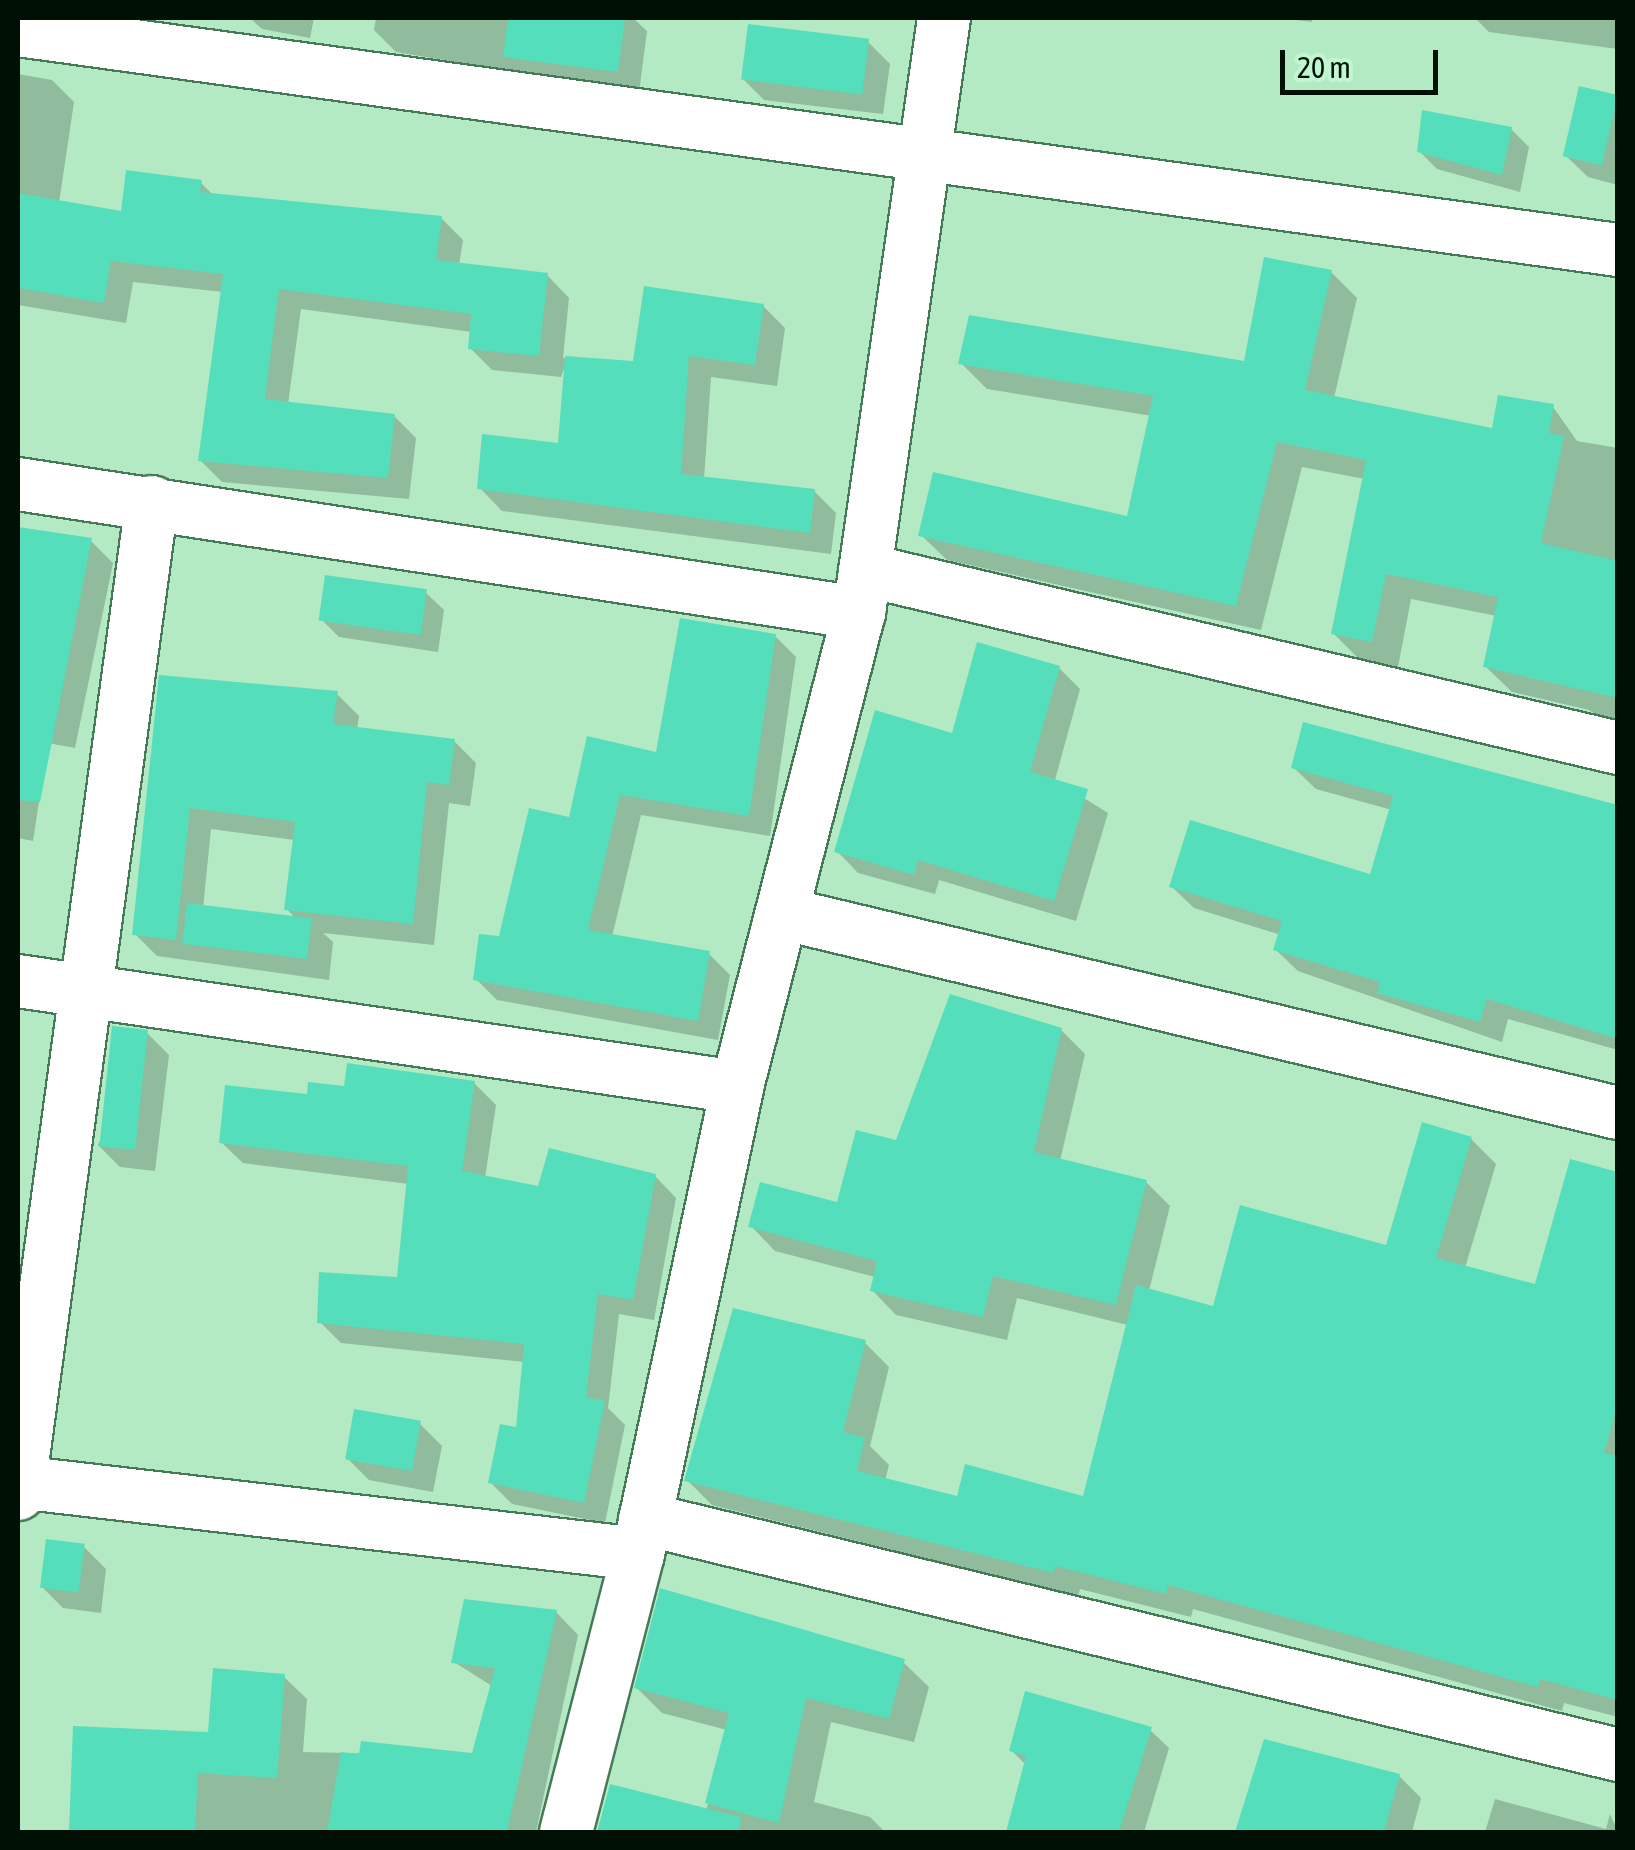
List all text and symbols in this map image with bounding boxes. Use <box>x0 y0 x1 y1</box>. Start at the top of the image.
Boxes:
scale bar <box>1285 30 1442 92</box>
text: 20 m <box>1297 50 1351 84</box>

